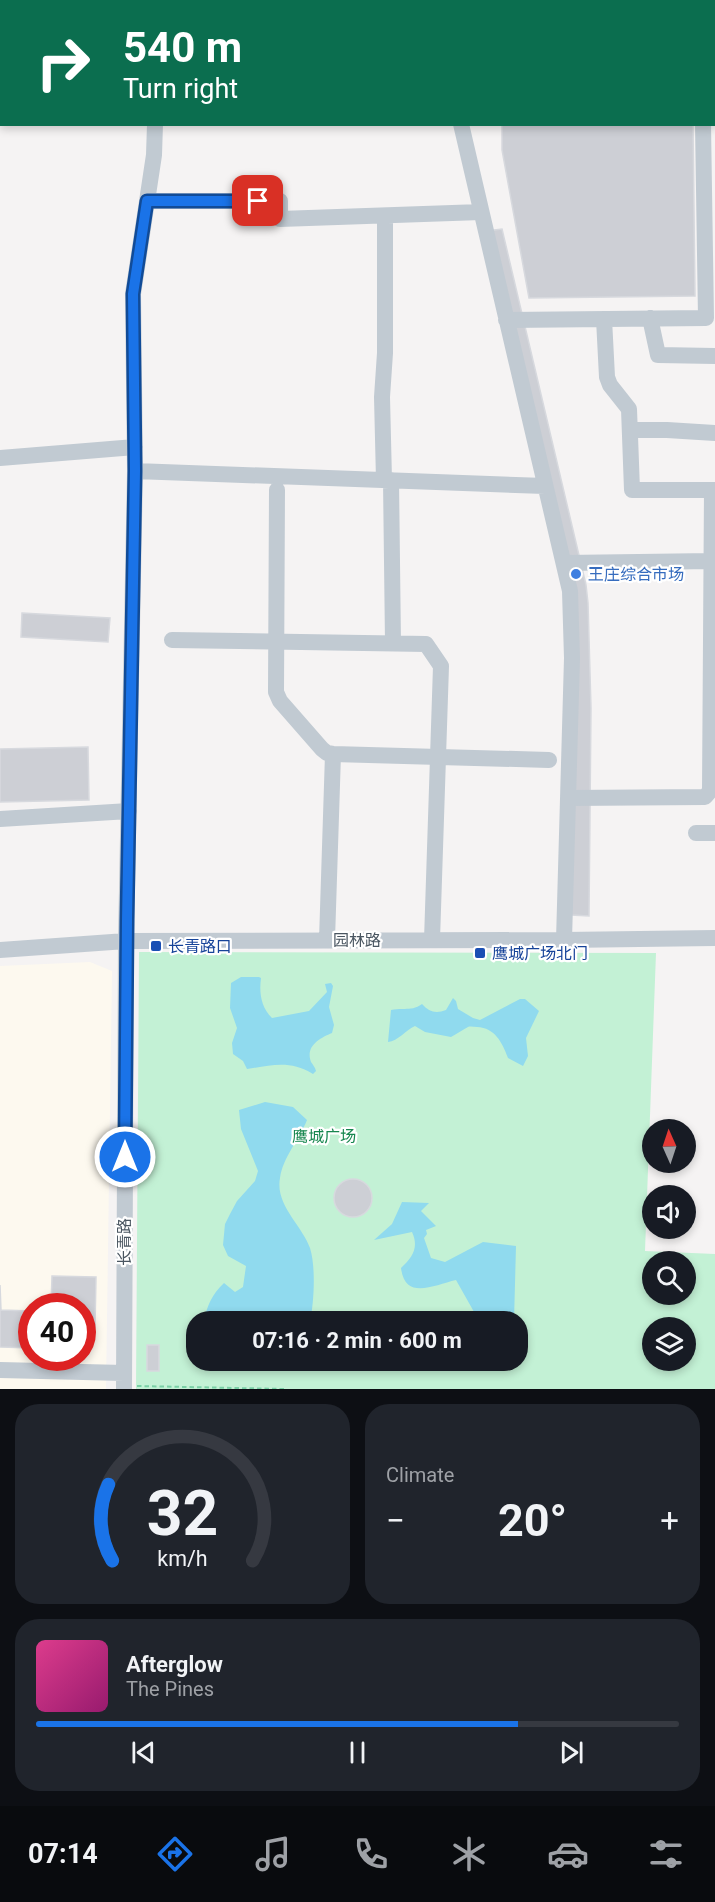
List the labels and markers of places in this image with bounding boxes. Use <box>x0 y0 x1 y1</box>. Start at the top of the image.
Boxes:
pin <box>232 175 283 226</box>
place label: 王庄综合市场 <box>588 565 684 584</box>
marker: 王庄综合市场 <box>569 567 583 581</box>
place label: 长青路口 <box>168 937 232 956</box>
marker: 长青路口 <box>149 939 163 953</box>
place label: 鹰城广场北门 <box>492 944 588 963</box>
marker: 鹰城广场北门 <box>473 946 487 960</box>

